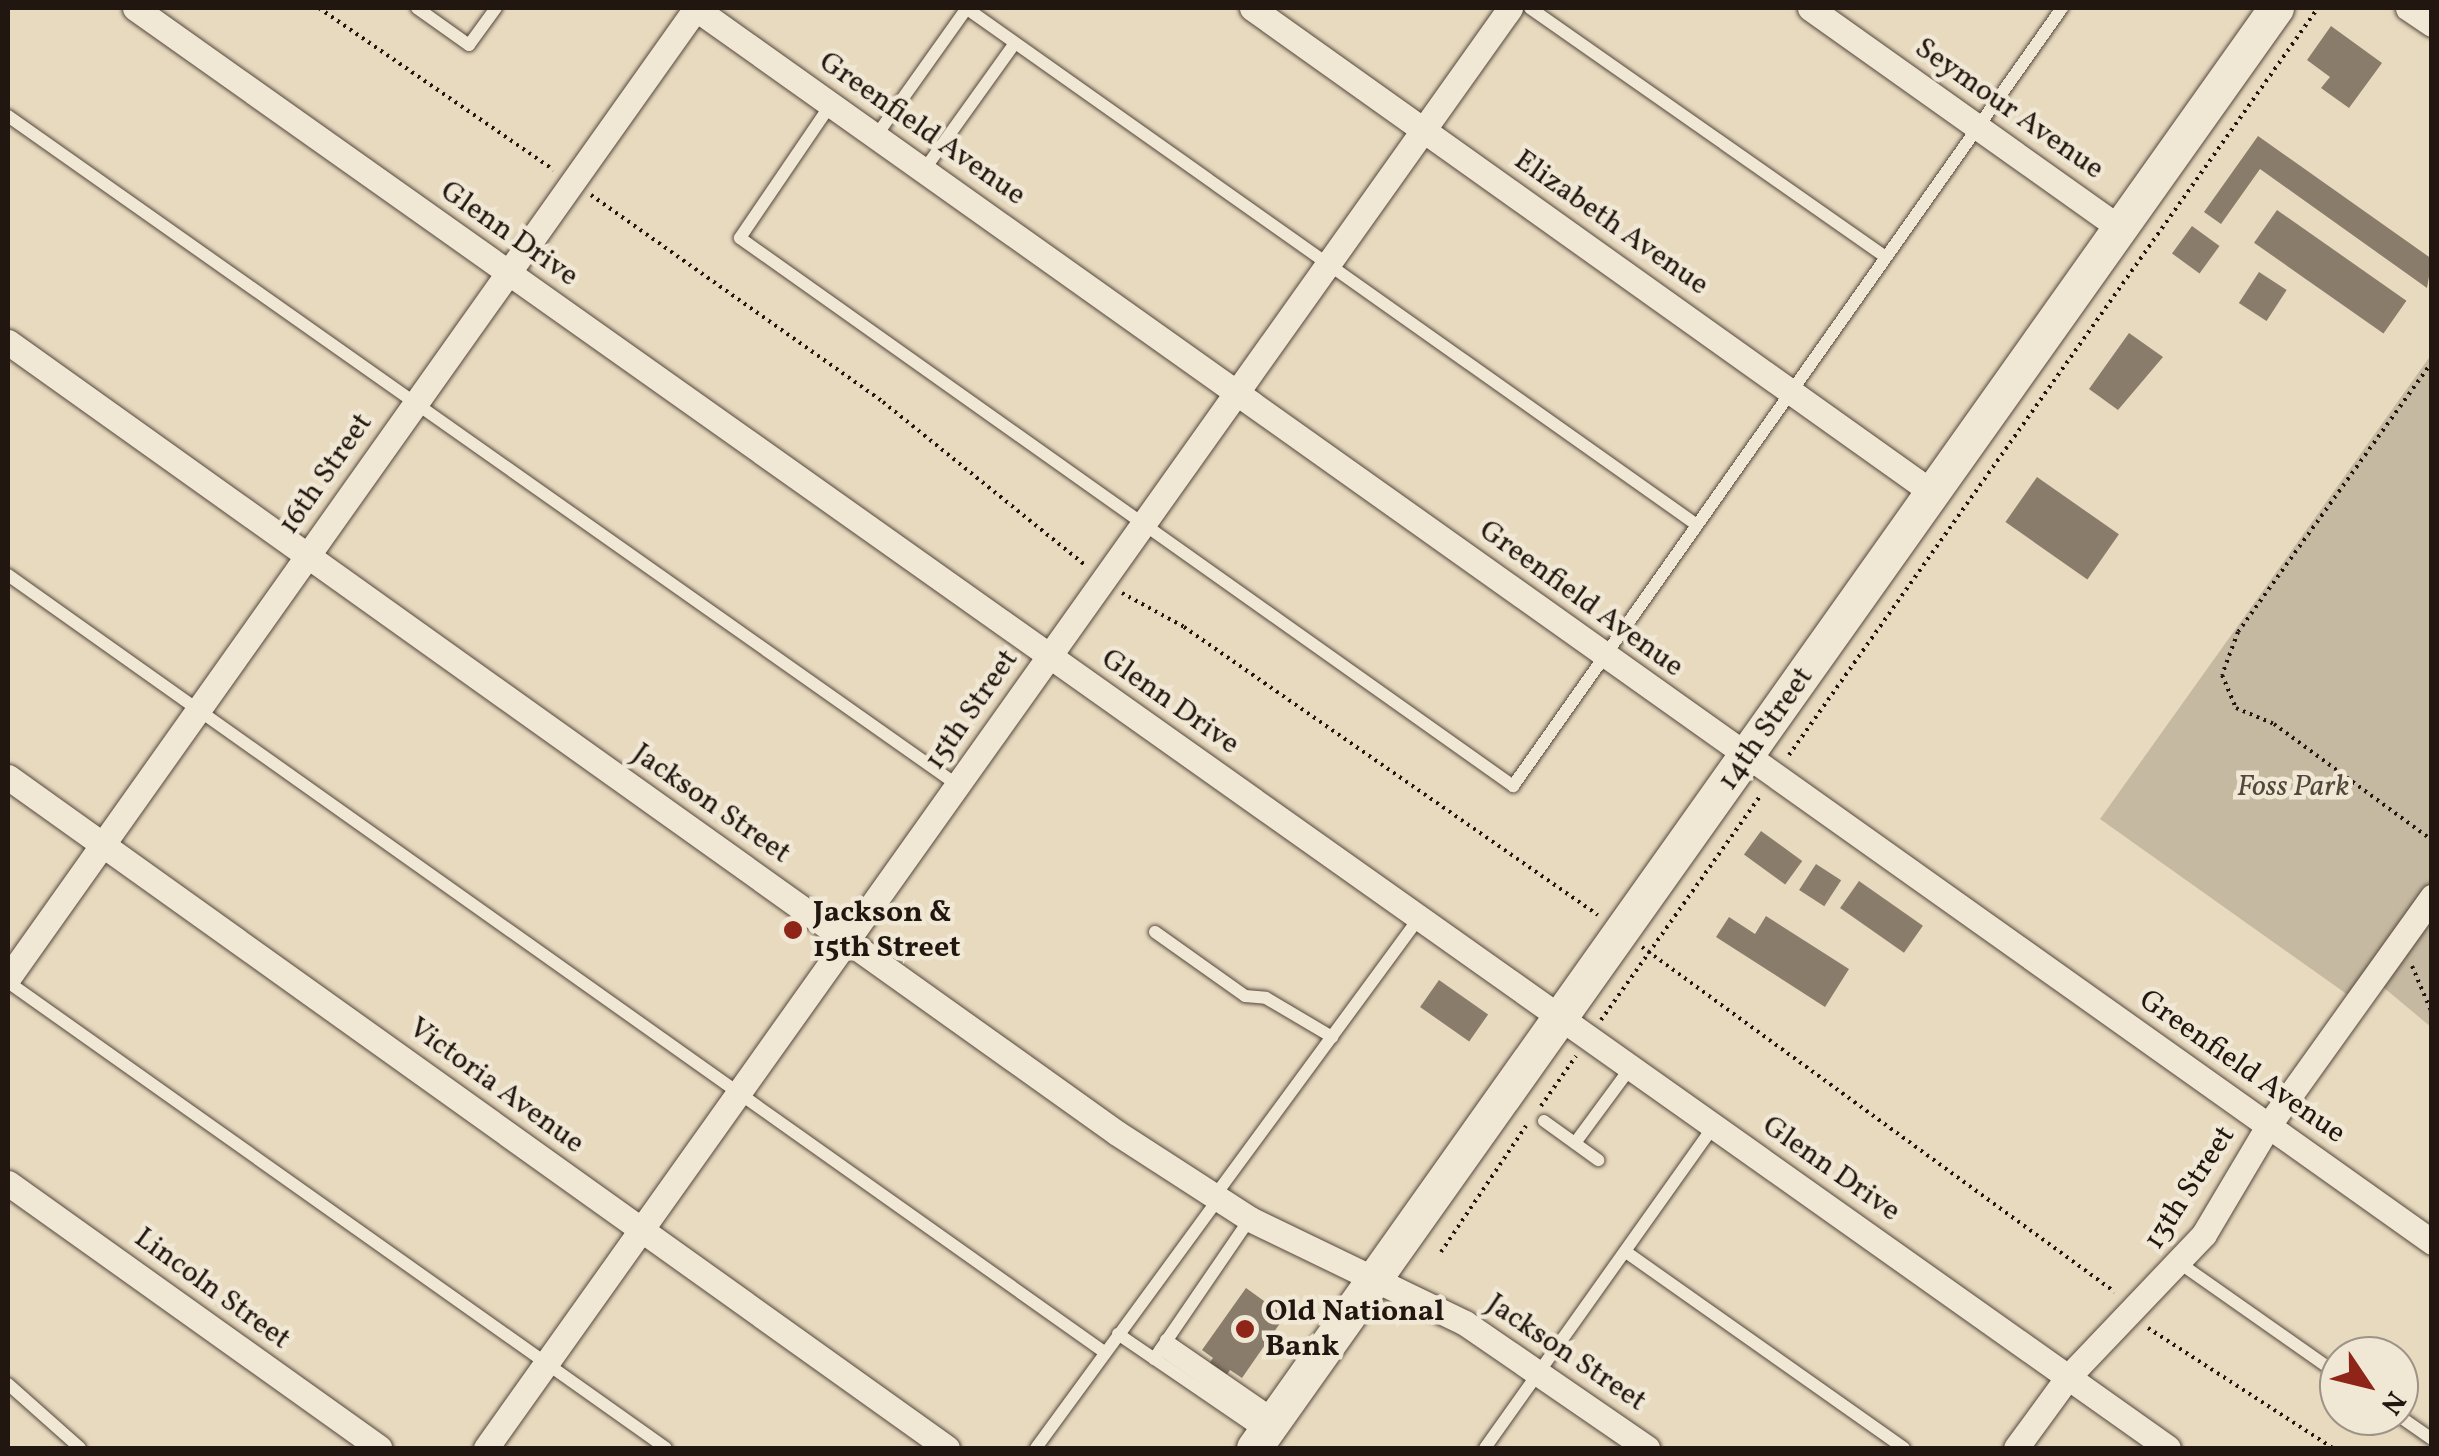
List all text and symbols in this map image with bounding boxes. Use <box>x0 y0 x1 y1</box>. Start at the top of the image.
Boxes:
street label: Seymour Avenue <box>1907 30 2111 188</box>
street label: Greenfield Avenue <box>812 44 1032 214</box>
street label: Elizabeth Avenue <box>1507 143 1715 303</box>
street label: Glenn Drive <box>433 173 585 295</box>
street label: 16th Street <box>271 406 381 542</box>
street label: Greenfield Avenue <box>1472 513 1690 685</box>
street label: Glenn Drive <box>1094 641 1246 763</box>
street label: 15th Street <box>917 643 1027 777</box>
street label: 14th Street <box>1710 660 1822 798</box>
street label: Jackson Street <box>625 736 797 872</box>
park label: Foss Park <box>2237 769 2349 805</box>
place label: Jackson & 15th Street <box>813 895 961 966</box>
marker: Jackson & 15th Street <box>782 919 804 941</box>
street label: Greenfield Avenue <box>2132 982 2352 1152</box>
street label: Victoria Avenue <box>401 1010 591 1162</box>
street label: Glenn Drive <box>1755 1108 1907 1230</box>
street label: 13th Street <box>2137 1119 2243 1257</box>
street label: Lincoln Street <box>127 1220 297 1358</box>
street label: Jackson Street <box>1479 1286 1653 1420</box>
place label: Old National Bank <box>1265 1294 1444 1364</box>
marker: Old National Bank <box>1234 1318 1256 1340</box>
north arrow <box>2319 1336 2419 1436</box>
text: N <box>2371 1383 2414 1422</box>

